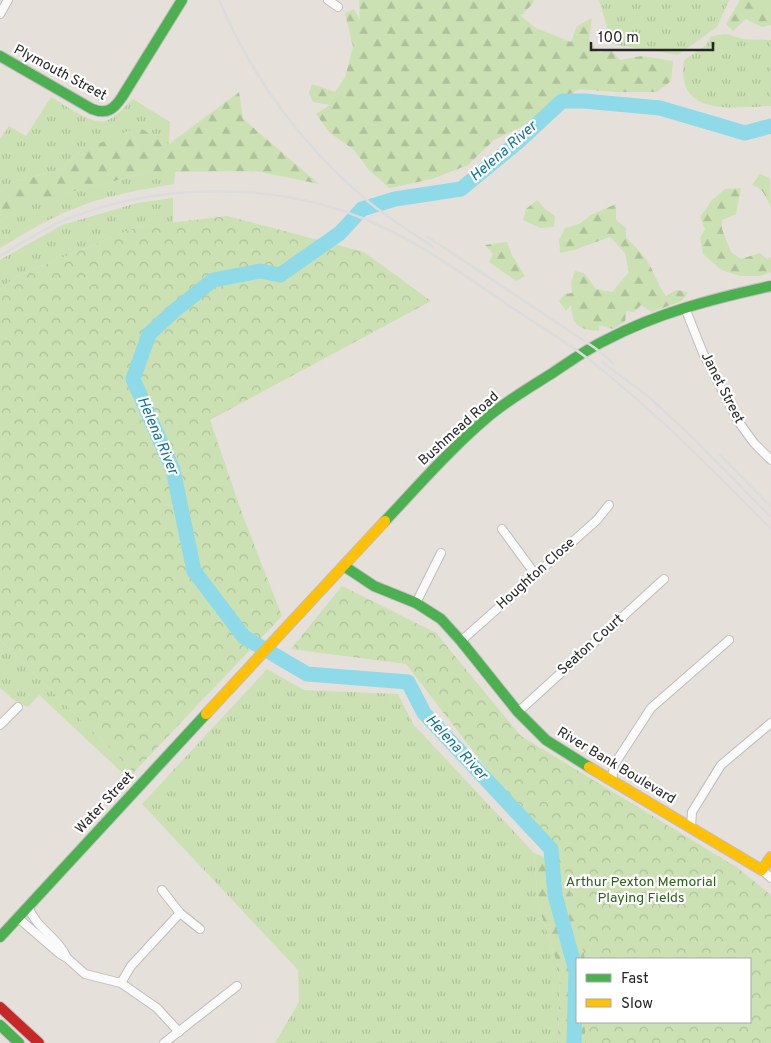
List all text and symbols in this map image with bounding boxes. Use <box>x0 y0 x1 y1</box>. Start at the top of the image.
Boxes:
scale bar <box>591 20 714 52</box>
text: 100 m <box>598 29 639 48</box>
street label: Plymouth Street <box>11 41 109 105</box>
water label: Helena River <box>467 117 542 186</box>
street label: Janet Street <box>697 349 747 427</box>
street label: Bushmead Road <box>415 388 503 470</box>
water label: Helena River <box>132 394 182 479</box>
street label: Houghton Close <box>493 534 579 614</box>
street label: Seaton Court <box>555 611 627 679</box>
water label: Helena River <box>421 711 492 786</box>
street label: River Bank Boulevard <box>554 724 678 808</box>
street label: Water Street <box>72 768 138 838</box>
park label: Arthur Pexton Memorial Playing Fields <box>566 874 716 907</box>
legend <box>576 958 751 1023</box>
text: Fast <box>621 970 649 989</box>
text: Slow <box>621 995 653 1014</box>

